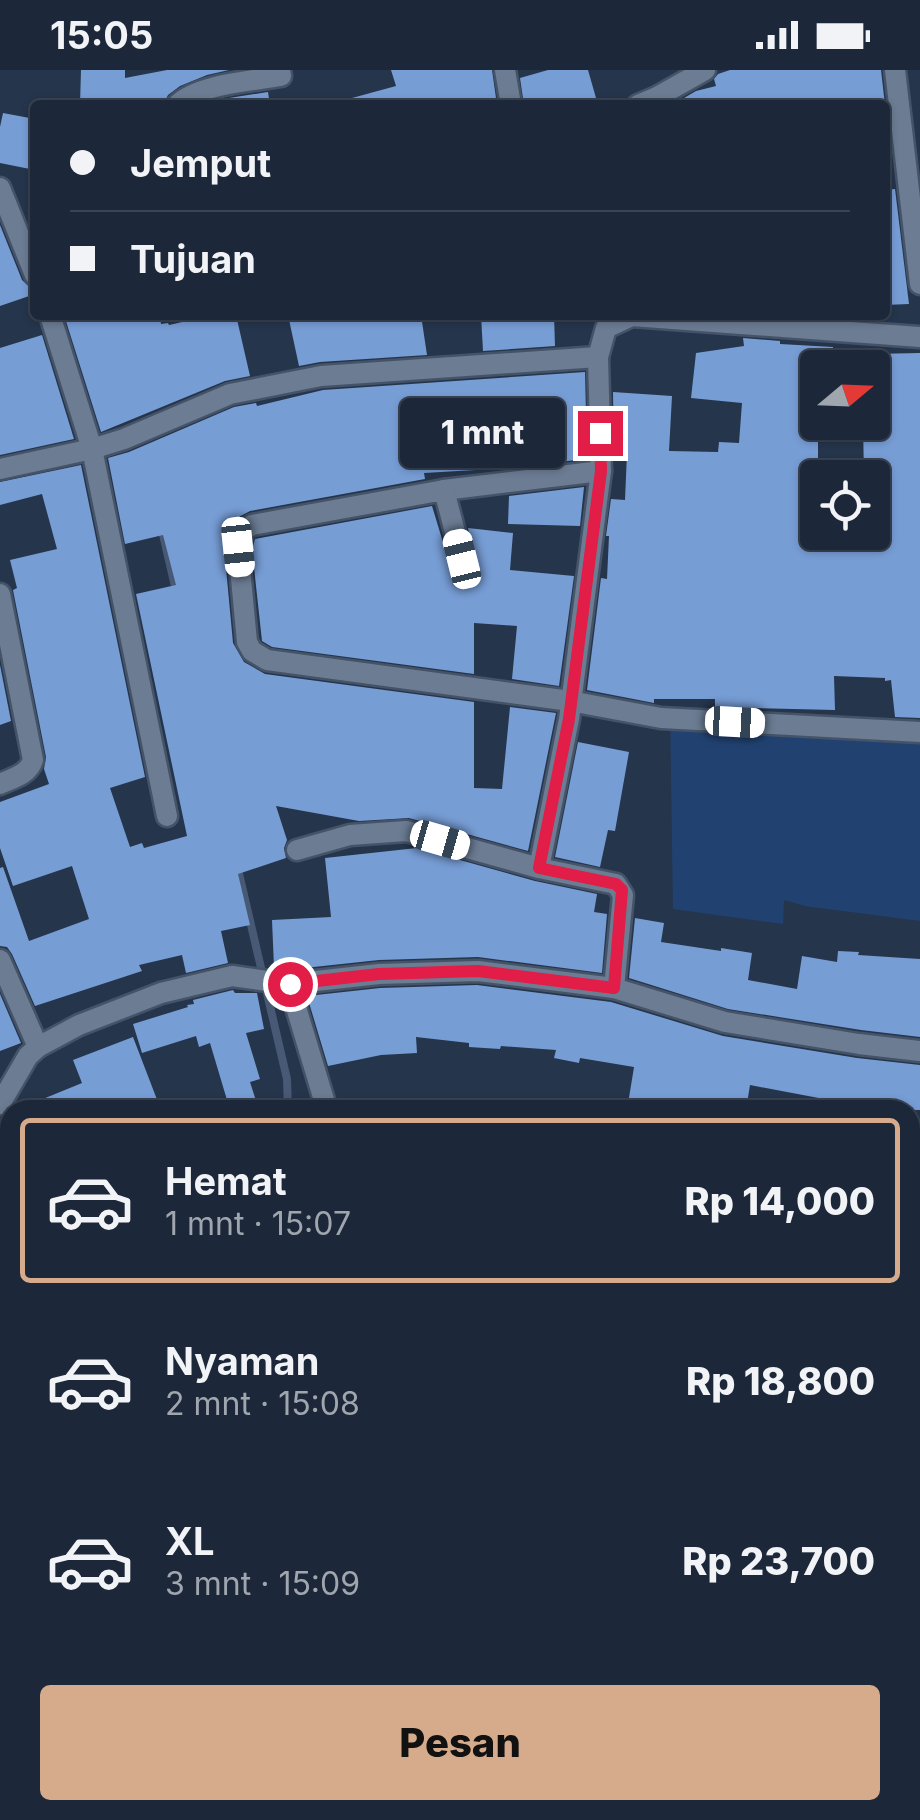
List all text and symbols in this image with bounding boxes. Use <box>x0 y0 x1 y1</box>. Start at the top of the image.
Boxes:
text: 15:05 <box>50 12 153 58</box>
text: Jemput <box>130 140 271 186</box>
text: Tujuan <box>130 236 256 282</box>
north arrow <box>800 350 890 440</box>
map controls <box>800 350 890 550</box>
callout: 1 mnt <box>400 398 565 468</box>
route end <box>578 411 623 456</box>
text: 1 mnt <box>441 413 524 452</box>
button: locate <box>800 460 890 550</box>
car <box>220 516 256 578</box>
car <box>440 526 484 592</box>
car <box>704 705 766 739</box>
car <box>407 817 473 863</box>
route start <box>268 962 313 1007</box>
icon: car <box>45 1156 135 1246</box>
text: Hemat <box>165 1158 287 1204</box>
text: Rp 14,000 <box>685 1178 875 1224</box>
text: 1 mnt · 15:07 <box>165 1204 351 1243</box>
icon: car <box>45 1336 135 1426</box>
text: Nyaman <box>165 1338 319 1384</box>
text: Rp 18,800 <box>686 1358 875 1404</box>
text: 2 mnt · 15:08 <box>165 1384 360 1423</box>
icon: car <box>45 1516 135 1606</box>
text: XL <box>165 1518 215 1564</box>
text: Rp 23,700 <box>682 1538 875 1584</box>
text: 3 mnt · 15:09 <box>165 1564 360 1603</box>
button: Pesan <box>40 1685 880 1800</box>

